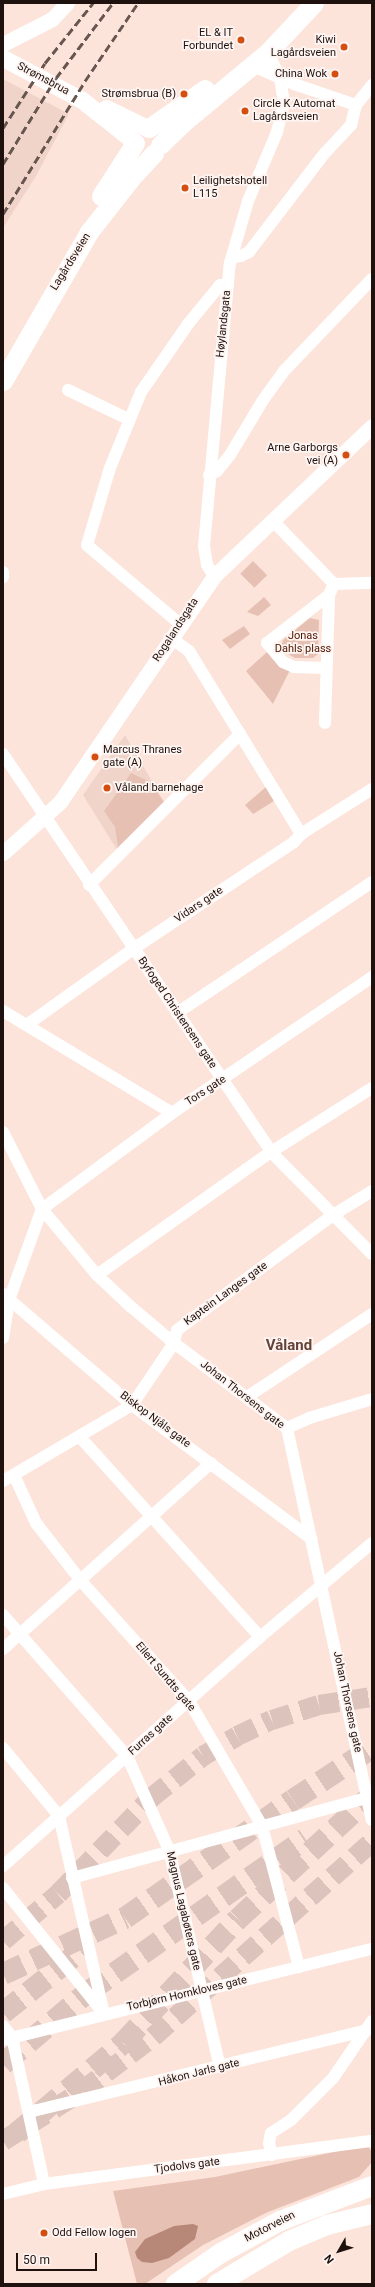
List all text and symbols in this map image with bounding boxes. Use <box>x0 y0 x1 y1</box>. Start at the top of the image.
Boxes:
place label: EL & IT Forbundet <box>183 27 233 53</box>
place label: Kiwi Lagårdsveien <box>271 34 336 60</box>
marker: EL & IT Forbundet <box>236 35 246 45</box>
marker: Kiwi Lagårdsveien <box>339 42 349 52</box>
street label: Strømsbrua <box>15 60 71 98</box>
place label: China Wok <box>275 67 327 81</box>
marker: China Wok <box>330 69 340 79</box>
place label: Strømsbrua (B) <box>101 87 176 101</box>
marker: Strømsbrua (B) <box>179 89 189 99</box>
place label: Circle K Automat Lagårdsveien <box>253 98 335 124</box>
marker: Circle K Automat Lagårdsveien <box>240 106 250 116</box>
place label: Leilighetshotell L115 <box>193 175 267 201</box>
marker: Leilighetshotell L115 <box>180 183 190 193</box>
street label: Lagårdsveien <box>48 231 94 293</box>
street label: Høylandsgata <box>214 290 234 358</box>
place label: Arne Garborgs vei (A) <box>267 442 338 468</box>
marker: Arne Garborgs vei (A) <box>341 450 351 460</box>
street label: Rogalandsgata <box>150 596 202 664</box>
park label: Jonas Dahls plass <box>275 630 331 656</box>
place label: Marcus Thranes gate (A) <box>103 744 182 770</box>
marker: Marcus Thranes gate (A) <box>90 752 100 762</box>
place label: Våland barnehage <box>115 781 203 795</box>
marker: Våland barnehage <box>102 783 112 793</box>
street label: Vidars gate <box>172 884 226 926</box>
street label: Byfoged Christensens gate <box>135 955 219 1071</box>
street label: Tors gate <box>183 1073 229 1109</box>
street label: Kaptein Langes gate <box>182 1259 270 1329</box>
district label: Våland <box>266 1337 312 1355</box>
street label: Johan Thorsens gate <box>197 1358 287 1432</box>
street label: Biskop Njåls gate <box>117 1389 193 1451</box>
street label: Eilert Sundts gate <box>132 1640 198 1714</box>
street label: Johan Thorsens gate <box>330 1650 364 1754</box>
street label: Furras gate <box>126 1712 176 1758</box>
street label: Magnus Lagabøters gate <box>163 1850 203 1972</box>
street label: Torbjørn Hornkloves gate <box>126 1974 248 2014</box>
street label: Håkon Jarls gate <box>157 2057 241 2089</box>
street label: Tjodolvs gate <box>153 2155 221 2177</box>
street label: Motorveien <box>242 2209 298 2245</box>
place label: Odd Fellow logen <box>52 2226 136 2240</box>
marker: Odd Fellow logen <box>39 2228 49 2238</box>
north arrow <box>319 2231 359 2271</box>
scale bar <box>18 2245 99 2271</box>
text: N <box>322 2252 337 2266</box>
text: 50 m <box>23 2253 50 2267</box>

